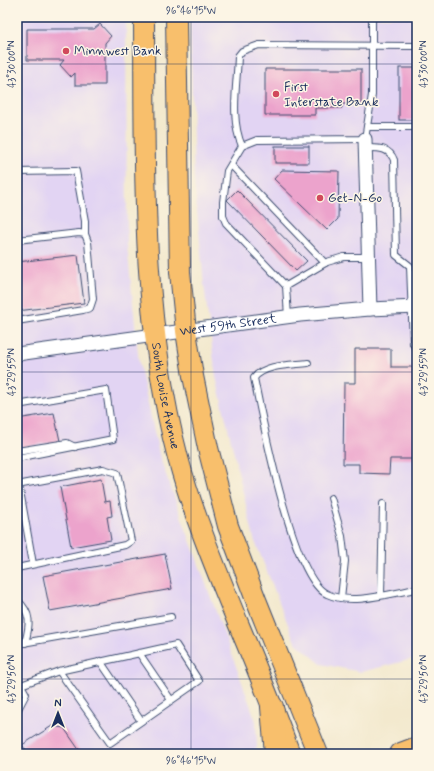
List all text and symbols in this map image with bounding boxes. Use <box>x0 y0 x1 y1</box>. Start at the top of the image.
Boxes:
text: 96°46'15"W <box>166 4 216 18</box>
text: 43°30'00"N <box>5 40 19 88</box>
text: 43°30'00"N <box>417 40 431 88</box>
place label: Minnwest Bank <box>74 43 162 60</box>
marker: Minnwest Bank <box>61 46 71 56</box>
place label: First Interstate Bank <box>284 79 379 111</box>
marker: First Interstate Bank <box>271 89 281 99</box>
place label: Get-N-Go <box>328 190 382 207</box>
marker: Get-N-Go <box>315 193 325 203</box>
street label: West 59th Street <box>179 310 278 340</box>
street label: South Louise Avenue <box>148 341 184 451</box>
text: 43°29'55"N <box>5 348 19 396</box>
text: 43°29'55"N <box>417 348 431 396</box>
text: 43°29'50"N <box>5 654 19 703</box>
text: 43°29'50"N <box>417 654 431 703</box>
north arrow <box>38 693 78 733</box>
text: N <box>54 697 62 711</box>
text: 96°46'15"W <box>166 754 216 768</box>

